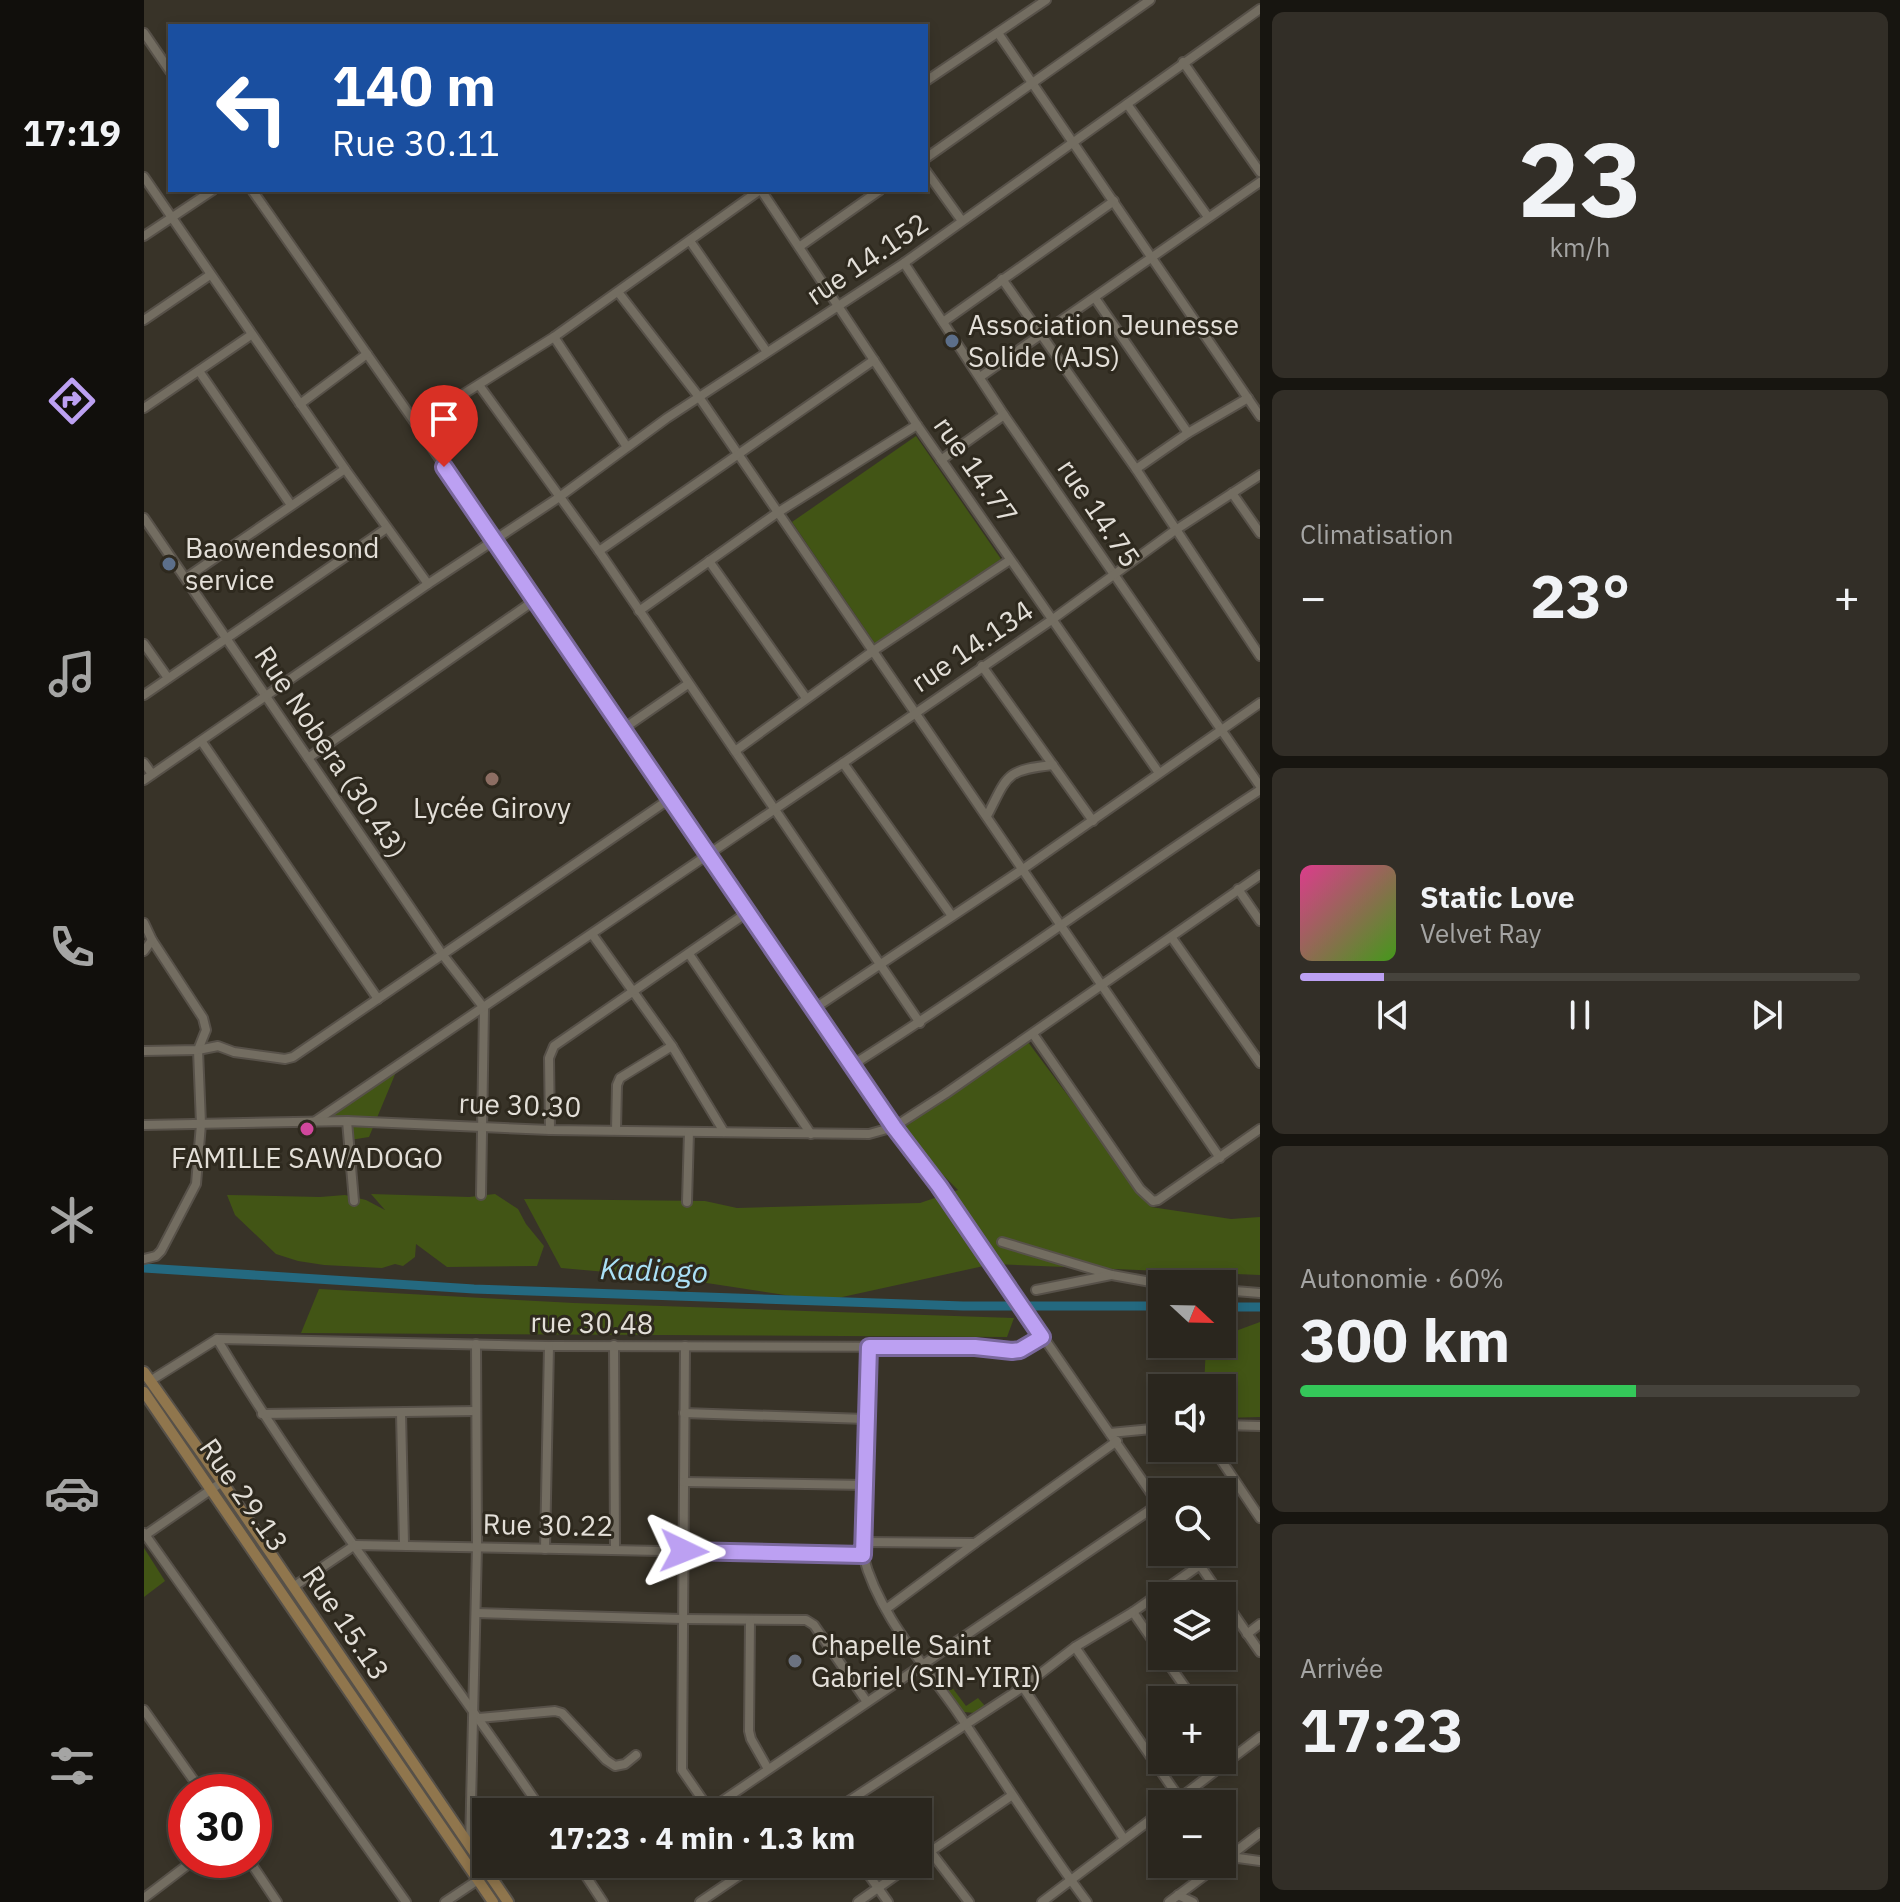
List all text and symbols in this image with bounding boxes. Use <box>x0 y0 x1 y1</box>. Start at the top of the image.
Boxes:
text: 140 m <box>332 49 496 121</box>
icon: left <box>200 56 304 160</box>
text: 17:19 <box>23 109 121 156</box>
text: 23 <box>1518 110 1642 246</box>
text: Rue 30.11 <box>332 119 500 166</box>
street label: rue 14.152 <box>798 204 935 313</box>
text: km/h <box>1549 230 1611 264</box>
place label: Association Jeunesse Solide (AJS) <box>968 306 1239 375</box>
marker: Association Jeunesse Solide (AJS) <box>943 332 961 350</box>
icon: directions <box>44 373 100 429</box>
pin <box>410 385 478 467</box>
icon: arrive <box>422 397 466 441</box>
street label: rue 14.77 <box>926 409 1027 531</box>
street label: rue 14.75 <box>1050 451 1149 574</box>
text: Climatisation <box>1300 517 1453 551</box>
place label: Baowendesond service <box>185 529 380 598</box>
marker: Baowendesond service <box>160 555 178 573</box>
text: 23° <box>1530 556 1630 635</box>
text: − <box>1300 568 1326 625</box>
text: + <box>1834 568 1860 625</box>
street label: rue 14.134 <box>903 591 1040 700</box>
street label: Rue Nobera (30.43) <box>247 638 416 865</box>
icon: music <box>44 646 100 702</box>
marker: Lycée Girovy <box>483 770 501 788</box>
place label: Lycée Girovy <box>413 789 571 826</box>
text: Static Love <box>1420 877 1575 916</box>
text: Velvet Ray <box>1420 916 1541 950</box>
icon: phone <box>44 919 100 975</box>
icon: previous <box>1371 993 1415 1037</box>
icon: pause <box>1558 993 1602 1037</box>
icon: next <box>1745 993 1789 1037</box>
street label: rue 30.30 <box>458 1084 582 1125</box>
marker: FAMILLE SAWADOGO <box>298 1120 316 1138</box>
place label: FAMILLE SAWADOGO <box>171 1139 443 1176</box>
icon: climate <box>44 1192 100 1248</box>
water label: Kadiogo <box>599 1248 709 1291</box>
text: Autonomie · 60% <box>1300 1261 1504 1295</box>
north arrow <box>1148 1270 1236 1358</box>
map controls <box>1148 1270 1236 1878</box>
text: 300 km <box>1300 1300 1510 1379</box>
street label: rue 30.48 <box>530 1303 654 1342</box>
button: sound <box>1148 1374 1236 1462</box>
street label: Rue 29.13 <box>192 1431 297 1559</box>
icon: car <box>44 1465 100 1521</box>
button: search <box>1148 1478 1236 1566</box>
street label: Rue 30.22 <box>482 1505 614 1544</box>
position arrow <box>642 1509 726 1593</box>
street label: Rue 15.13 <box>295 1558 398 1687</box>
button: layers <box>1148 1582 1236 1670</box>
place label: Chapelle Saint Gabriel (SIN-YIRI) <box>811 1626 1041 1695</box>
text: Arrivée <box>1300 1651 1383 1685</box>
marker: Chapelle Saint Gabriel (SIN-YIRI) <box>786 1652 804 1670</box>
button: + <box>1148 1686 1236 1774</box>
text: 17:23 <box>1300 1690 1464 1769</box>
icon: filters <box>44 1738 100 1794</box>
speed limit sign: 30 <box>168 1774 272 1878</box>
button: − <box>1148 1790 1236 1878</box>
text: 17:23 · 4 min · 1.3 km <box>549 1818 855 1857</box>

